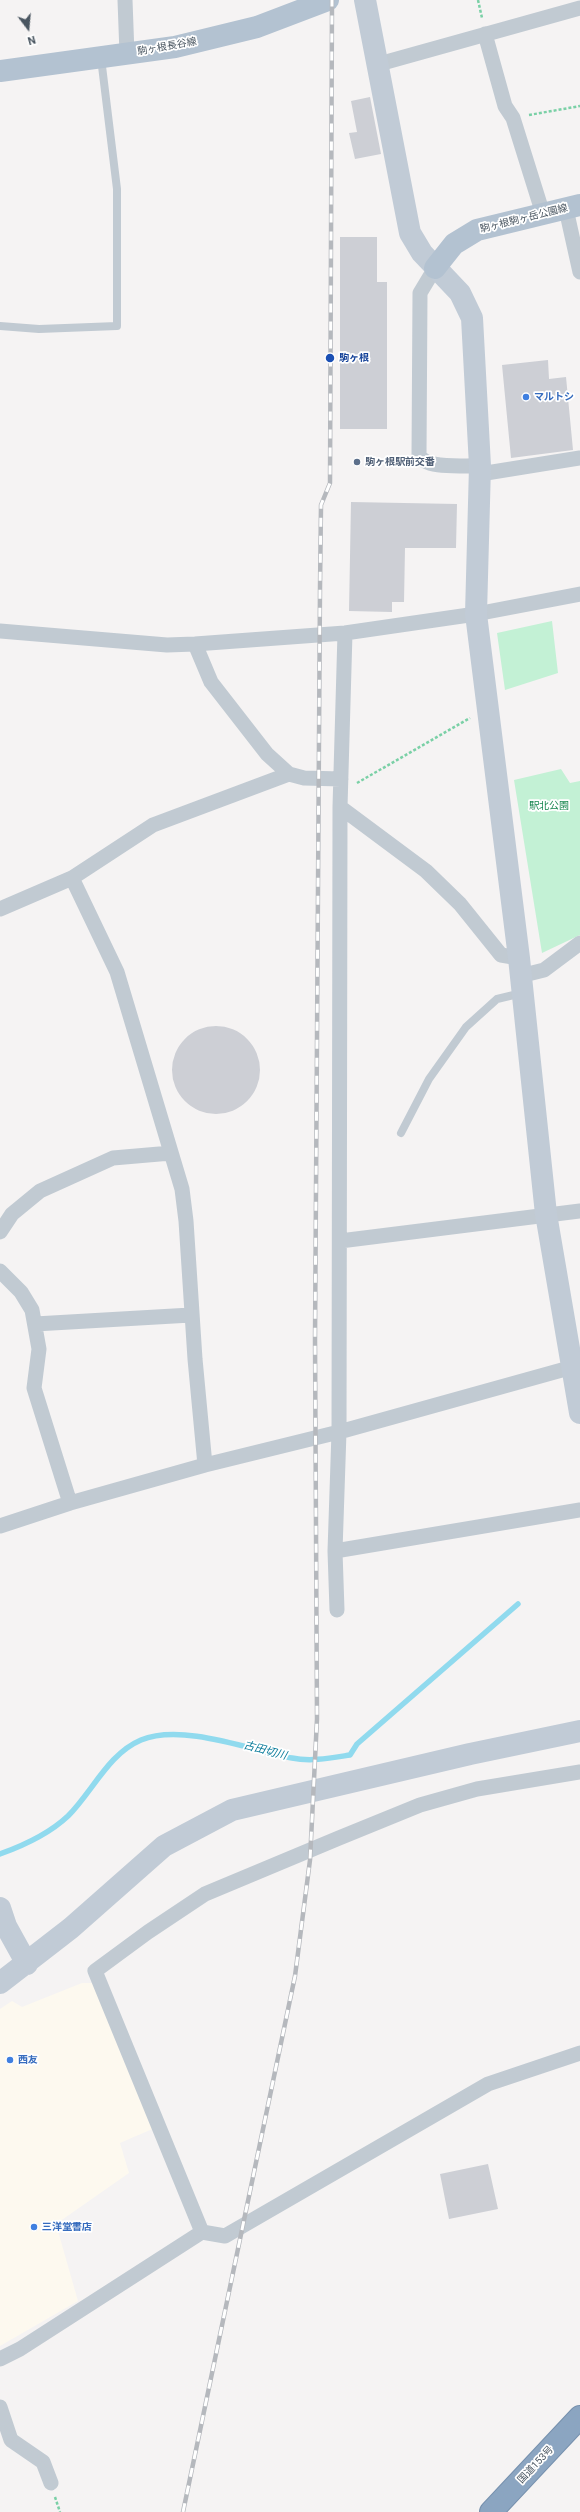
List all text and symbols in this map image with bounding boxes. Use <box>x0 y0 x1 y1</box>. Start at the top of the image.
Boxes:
north arrow <box>8 8 48 48</box>
text: N <box>26 33 37 47</box>
street label: 駒ヶ根長谷線 <box>136 36 198 58</box>
street label: 駒ヶ根駒ヶ岳公園線 <box>479 202 569 236</box>
marker: 駒ヶ根 <box>324 352 336 364</box>
place label: 駒ヶ根 <box>339 352 369 364</box>
place label: マルトシ <box>534 391 574 403</box>
marker: マルトシ <box>521 392 531 402</box>
place label: 駒ヶ根駅前交番 <box>365 456 435 468</box>
marker: 駒ヶ根駅前交番 <box>352 457 362 467</box>
park label: 駅北公園 <box>529 800 569 812</box>
water label: 古田切川 <box>242 1739 288 1763</box>
place label: 西友 <box>18 2054 38 2066</box>
marker: 西友 <box>5 2055 15 2065</box>
place label: 三洋堂書店 <box>42 2221 92 2233</box>
marker: 三洋堂書店 <box>29 2222 39 2232</box>
street label: 国道153号 <box>516 2444 556 2486</box>

